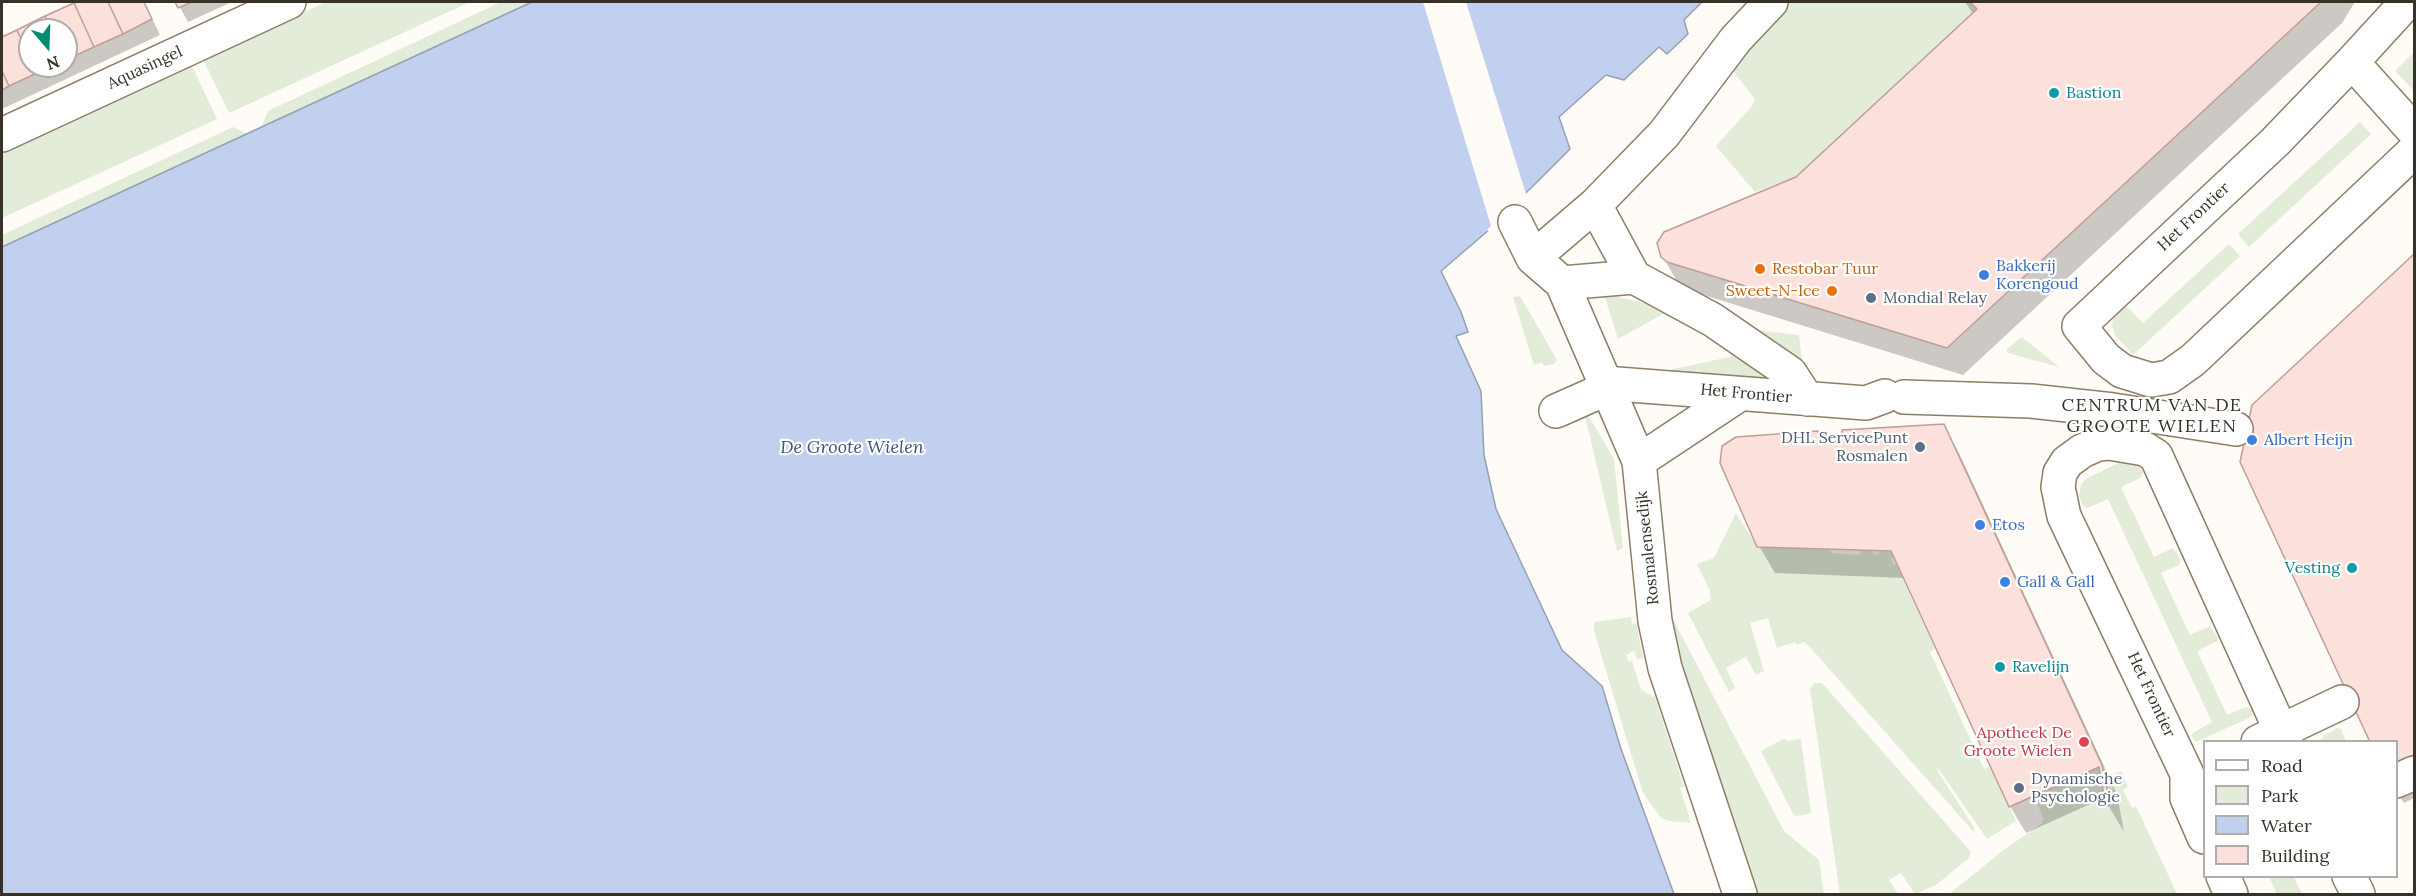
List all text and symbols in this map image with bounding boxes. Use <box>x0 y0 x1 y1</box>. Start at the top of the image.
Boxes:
north arrow <box>18 18 78 78</box>
street label: Aquasingel <box>104 42 186 94</box>
text: N <box>44 52 62 75</box>
place label: Bastion <box>2066 83 2121 103</box>
marker: Bastion <box>2047 86 2061 100</box>
street label: Het Frontier <box>2154 179 2234 255</box>
place label: Bakkerij Korengoud <box>1996 256 2078 294</box>
place label: Restobar Tuur <box>1772 259 1878 279</box>
marker: Restobar Tuur <box>1753 262 1767 276</box>
marker: Bakkerij Korengoud <box>1977 268 1991 282</box>
place label: Sweet-N-Ice <box>1726 281 1820 301</box>
marker: Sweet-N-Ice <box>1825 284 1839 298</box>
place label: Mondial Relay <box>1883 288 1987 308</box>
marker: Mondial Relay <box>1864 291 1878 305</box>
street label: Het Frontier <box>1699 380 1793 408</box>
district label: CENTRUM VAN DE GROOTE WIELEN <box>2061 395 2243 438</box>
place label: DHL ServicePunt Rosmalen <box>1781 428 1908 466</box>
place label: Albert Heijn <box>2264 430 2353 450</box>
marker: Albert Heijn <box>2245 433 2259 447</box>
water label: De Groote Wielen <box>780 437 924 459</box>
marker: DHL ServicePunt Rosmalen <box>1913 440 1927 454</box>
street label: Rosmalensedijk <box>1632 490 1664 606</box>
place label: Etos <box>1992 515 2025 535</box>
marker: Etos <box>1973 518 1987 532</box>
place label: Vesting <box>2285 558 2340 578</box>
marker: Vesting <box>2345 561 2359 575</box>
place label: Gall & Gall <box>2017 572 2095 592</box>
marker: Gall & Gall <box>1998 575 2012 589</box>
street label: Het Frontier <box>2123 649 2179 741</box>
place label: Ravelijn <box>2012 657 2070 677</box>
marker: Ravelijn <box>1993 660 2007 674</box>
place label: Apotheek De Groote Wielen <box>1964 723 2072 761</box>
marker: Apotheek De Groote Wielen <box>2077 735 2091 749</box>
legend <box>2203 740 2398 878</box>
text: Road <box>2261 754 2303 777</box>
place label: Dynamische Psychologie <box>2031 769 2122 807</box>
marker: Dynamische Psychologie <box>2012 781 2026 795</box>
text: Park <box>2261 784 2298 807</box>
text: Water <box>2261 814 2312 837</box>
text: Building <box>2261 844 2329 867</box>

